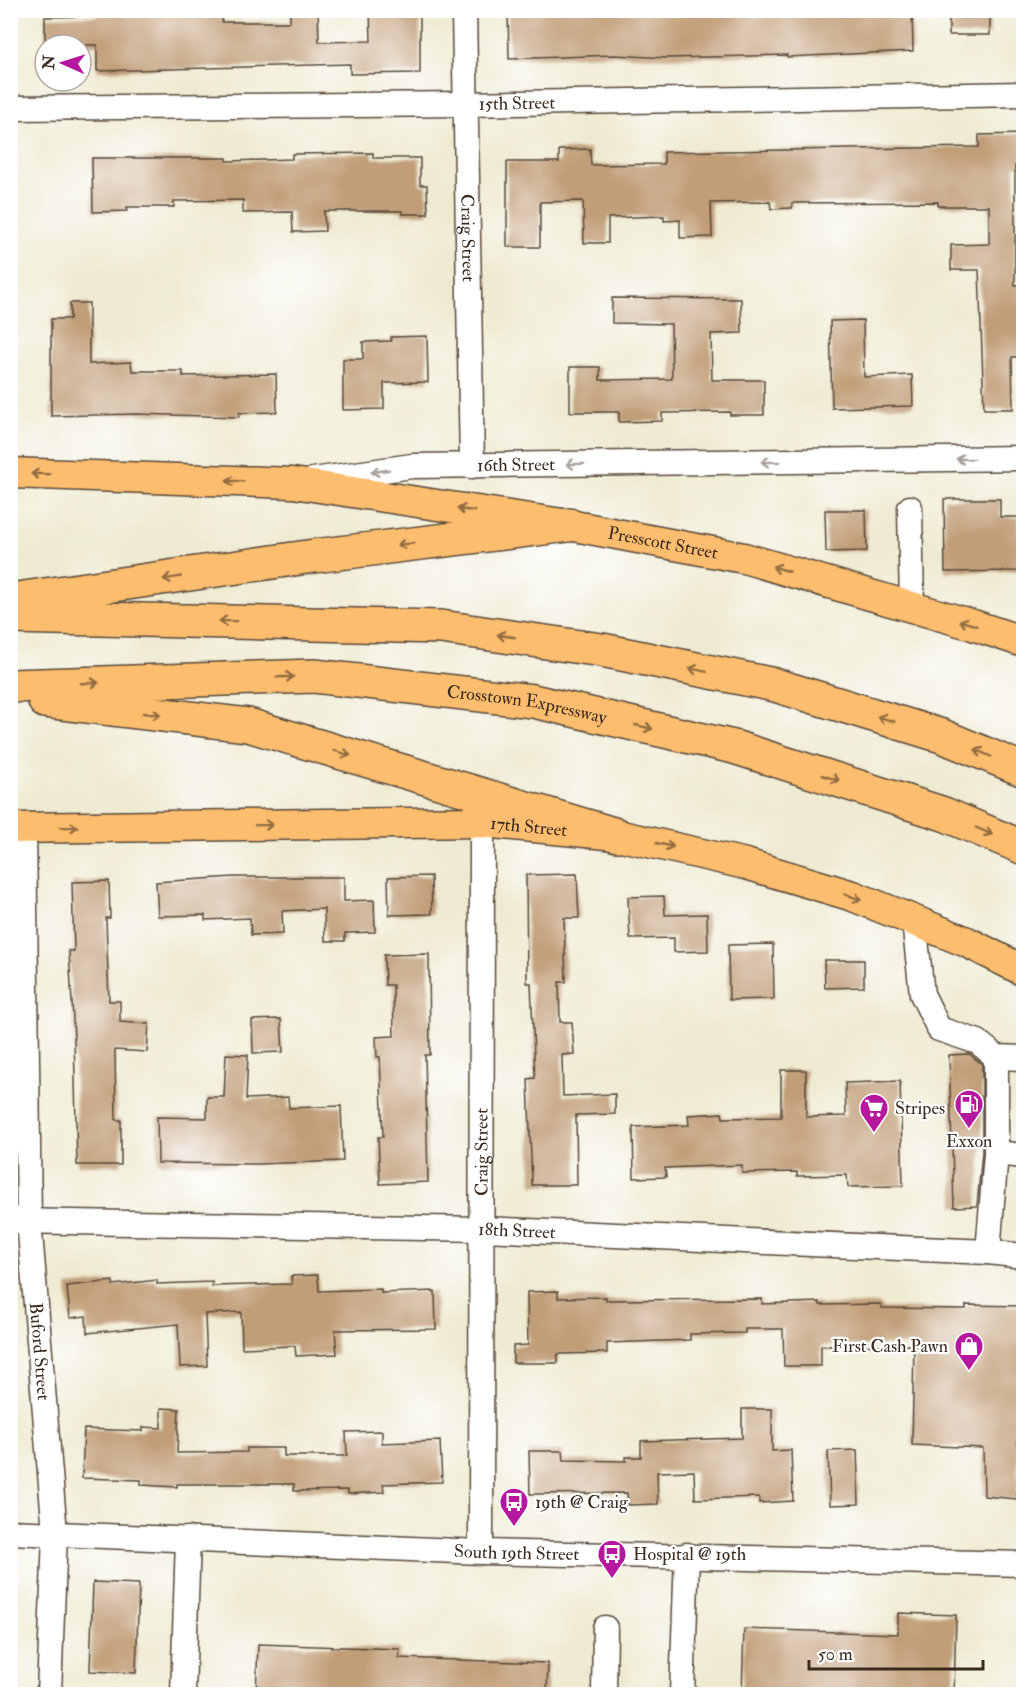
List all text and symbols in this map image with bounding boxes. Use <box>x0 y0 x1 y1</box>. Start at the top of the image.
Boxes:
north arrow <box>33 33 93 93</box>
text: N <box>39 54 59 71</box>
street label: 15th Street <box>478 91 556 115</box>
street label: Craig Street <box>456 194 480 282</box>
street label: 16th Street <box>477 453 555 477</box>
one-way arrow <box>956 453 976 465</box>
one-way arrow <box>761 456 781 467</box>
one-way arrow <box>566 458 586 470</box>
one-way arrow <box>371 465 391 476</box>
one-way arrow <box>30 468 50 479</box>
one-way arrow <box>225 475 245 487</box>
one-way arrow <box>456 504 476 515</box>
street label: Presscott Street <box>606 521 720 564</box>
one-way arrow <box>397 539 417 550</box>
one-way arrow <box>772 563 791 574</box>
one-way arrow <box>163 572 182 583</box>
one-way arrow <box>218 615 238 626</box>
one-way arrow <box>959 617 978 628</box>
one-way arrow <box>497 631 516 642</box>
one-way arrow <box>689 664 708 675</box>
one-way arrow <box>274 672 294 683</box>
one-way arrow <box>79 678 99 689</box>
street label: Crosstown Expressway <box>446 680 610 729</box>
one-way arrow <box>142 708 162 719</box>
one-way arrow <box>877 713 896 724</box>
one-way arrow <box>634 721 653 733</box>
one-way arrow <box>974 747 993 758</box>
one-way arrow <box>332 748 351 759</box>
one-way arrow <box>821 774 840 785</box>
street label: 17th Street <box>489 811 568 842</box>
one-way arrow <box>253 819 273 831</box>
one-way arrow <box>58 821 78 833</box>
one-way arrow <box>974 826 992 837</box>
one-way arrow <box>655 840 674 852</box>
one-way arrow <box>843 892 862 903</box>
fuel station icon: Exxon <box>953 1088 985 1130</box>
supermarket icon: Stripes <box>858 1092 890 1134</box>
place label: Stripes <box>895 1097 945 1120</box>
street label: Craig Street <box>470 1108 493 1196</box>
place label: Exxon <box>946 1130 992 1153</box>
street label: 18th Street <box>478 1217 556 1244</box>
street label: Buford Street <box>24 1302 55 1402</box>
shop icon: First Cash Pawn <box>953 1330 985 1372</box>
place label: First Cash Pawn <box>832 1335 948 1358</box>
bus stop icon: 19th @ Craig <box>498 1486 530 1528</box>
place label: 19th @ Craig <box>535 1491 629 1514</box>
bus stop icon: Hospital @ 19th <box>596 1538 628 1580</box>
street label: South 19th Street <box>454 1539 580 1566</box>
place label: Hospital @ 19th <box>633 1543 747 1566</box>
scale bar <box>809 1633 983 1671</box>
text: 50 m <box>818 1643 853 1666</box>

